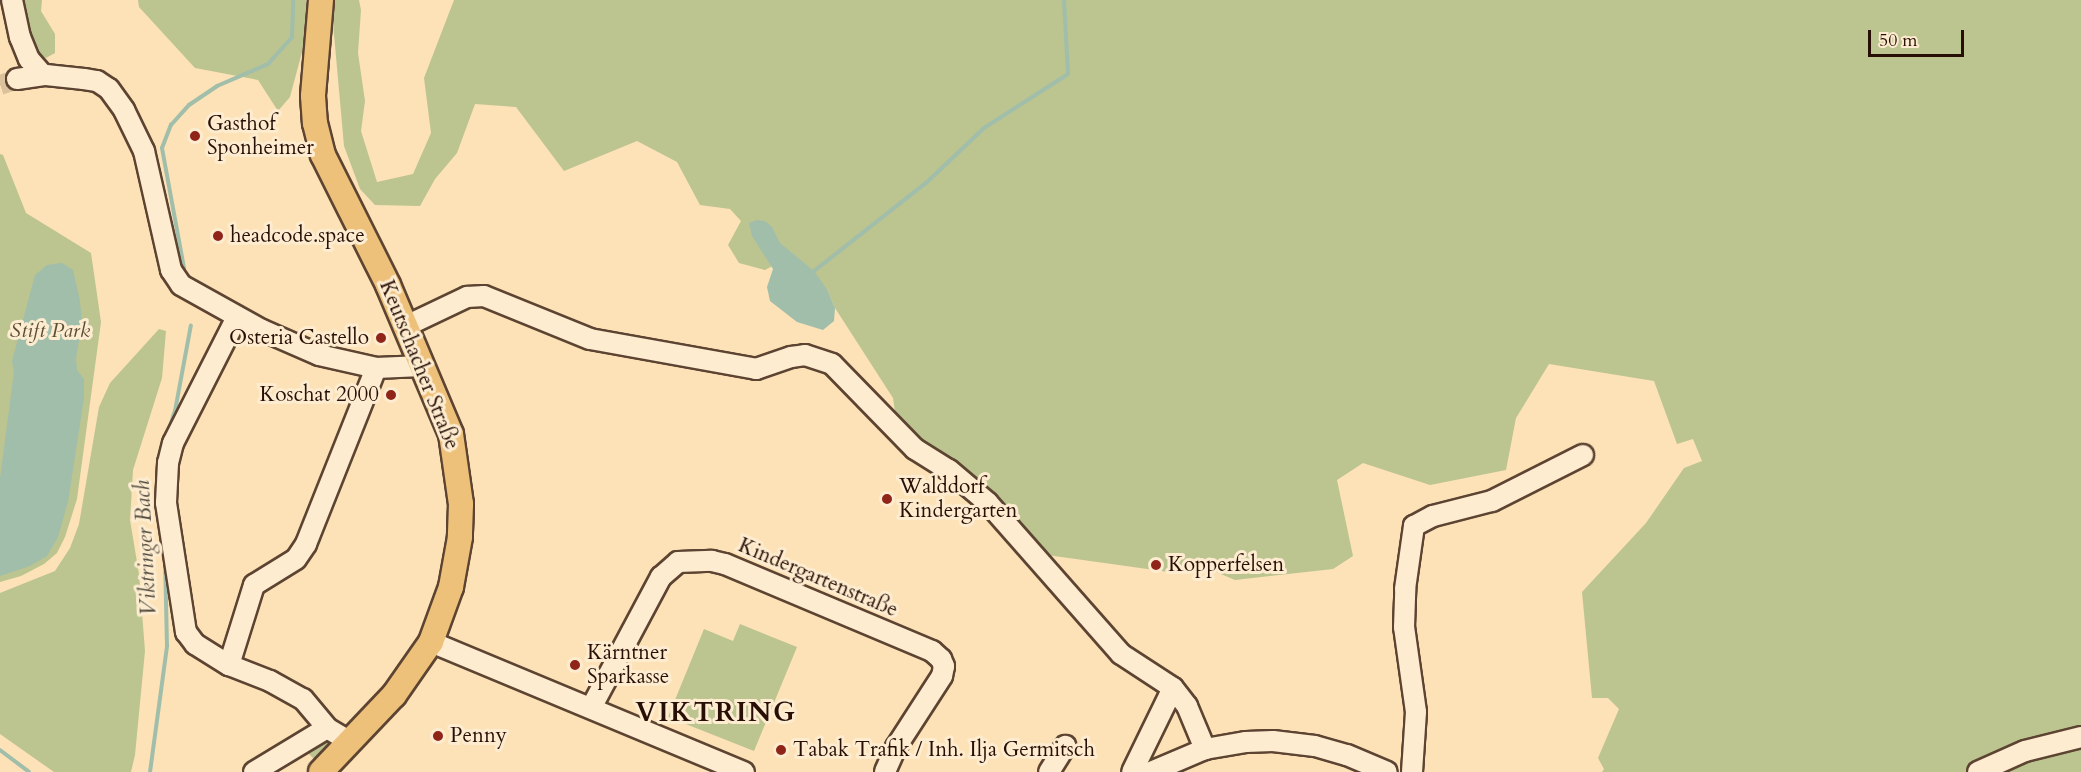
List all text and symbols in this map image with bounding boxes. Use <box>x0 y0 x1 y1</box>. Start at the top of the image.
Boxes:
scale bar <box>1871 18 1967 56</box>
text: 50 m <box>1879 28 1918 53</box>
place label: Gasthof Sponheimer <box>207 111 314 161</box>
marker: Gasthof Sponheimer <box>188 129 202 143</box>
place label: headcode.space <box>230 223 365 249</box>
marker: headcode.space <box>211 229 225 243</box>
street label: Keutschacher Straße <box>374 277 464 453</box>
park label: Stift Park <box>10 318 90 344</box>
place label: Osteria Castello <box>229 325 369 351</box>
marker: Osteria Castello <box>374 331 388 345</box>
place label: Koschat 2000 <box>260 382 379 408</box>
marker: Koschat 2000 <box>384 388 398 402</box>
place label: Walddorf Kindergarten <box>899 474 1017 524</box>
water label: Viktringer Bach <box>129 479 163 617</box>
marker: Walddorf Kindergarten <box>880 492 894 506</box>
street label: Kindergartenstraße <box>734 533 902 623</box>
place label: Kopperfelsen <box>1168 552 1284 578</box>
marker: Kopperfelsen <box>1149 558 1163 572</box>
place label: Kärntner Sparkasse <box>587 640 669 690</box>
marker: Kärntner Sparkasse <box>568 658 582 672</box>
district label: VIKTRING <box>636 697 796 729</box>
place label: Penny <box>450 723 507 749</box>
marker: Penny <box>431 729 445 743</box>
place label: Tabak Trafik / Inh. Ilja Germitsch <box>793 737 1095 763</box>
marker: Tabak Trafik / Inh. Ilja Germitsch <box>774 743 788 757</box>

